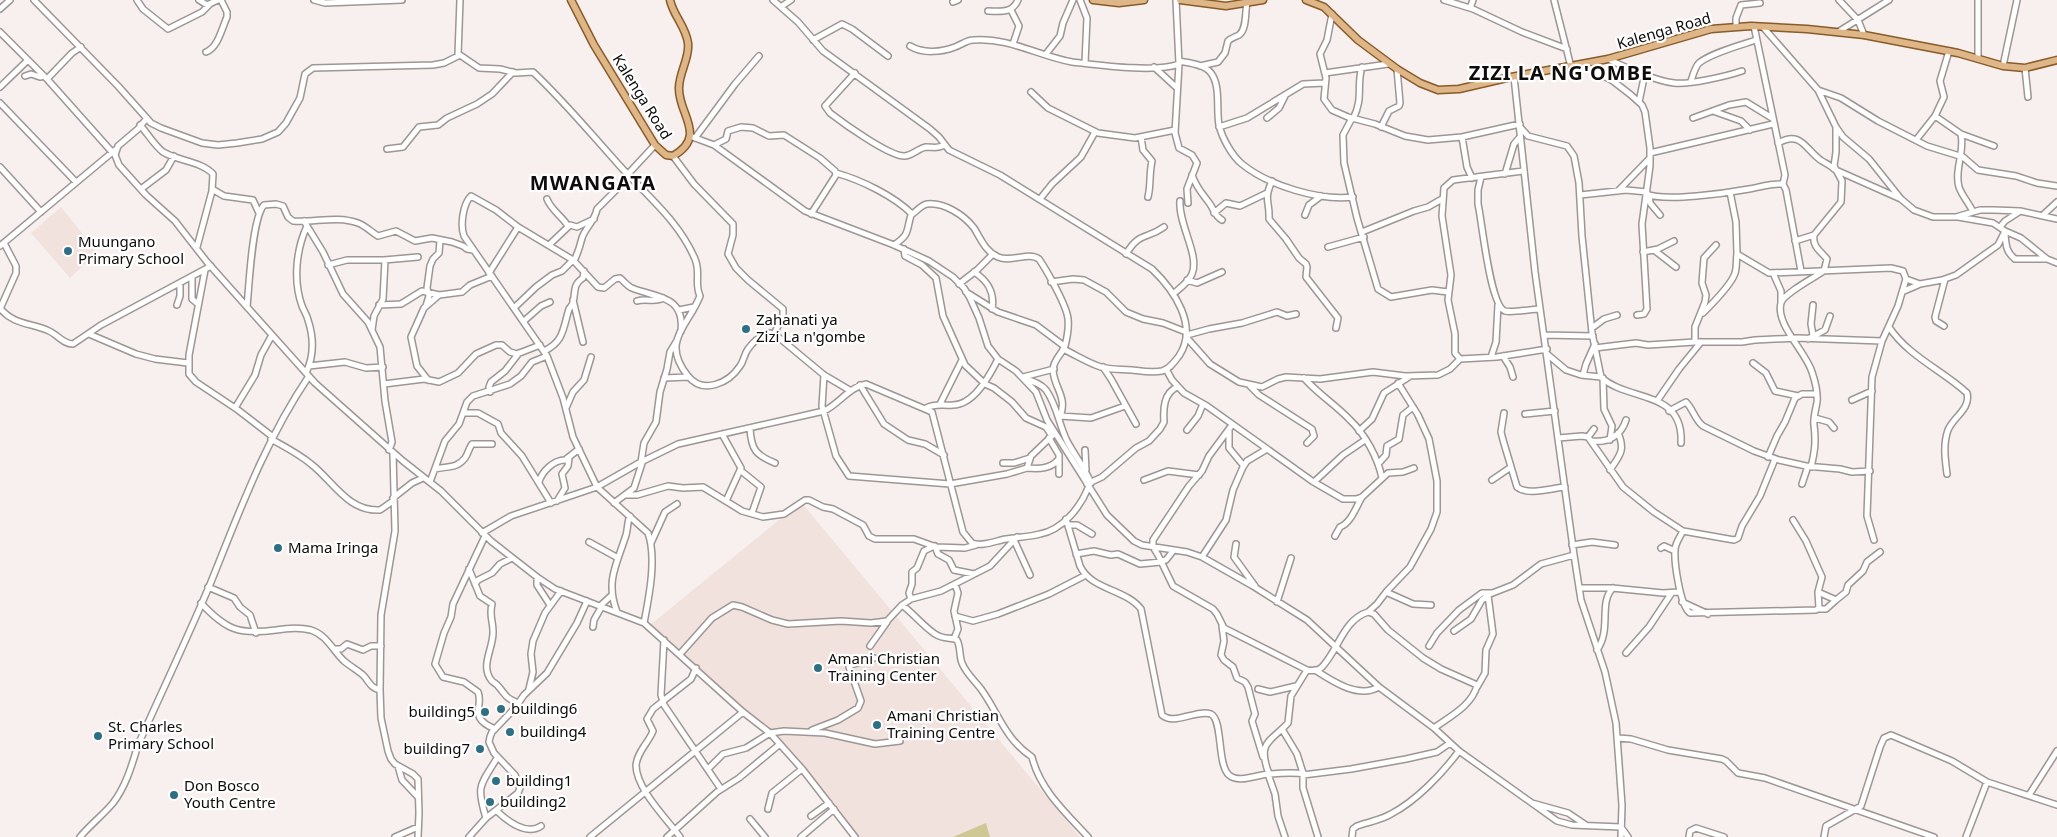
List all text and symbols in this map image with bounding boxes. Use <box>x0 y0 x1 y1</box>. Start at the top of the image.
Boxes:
street label: Kalenga Road <box>1614 7 1713 53</box>
street label: Kalenga Road <box>609 50 677 143</box>
district label: ZIZI LA NG'OMBE <box>1469 59 1653 86</box>
district label: MWANGATA <box>530 169 656 196</box>
place label: Muungano Primary School <box>78 231 184 268</box>
marker: Muungano Primary School <box>62 245 74 257</box>
place label: Zahanati ya Zizi La n'gombe <box>756 309 866 346</box>
marker: Zahanati ya Zizi La n'gombe <box>740 323 752 335</box>
place label: Mama Iringa <box>288 537 378 557</box>
marker: Mama Iringa <box>272 542 284 554</box>
place label: Amani Christian Training Center <box>828 648 940 685</box>
marker: Amani Christian Training Center <box>812 662 824 674</box>
place label: building6 <box>511 698 577 718</box>
place label: building5 <box>409 701 475 721</box>
marker: building6 <box>495 703 507 715</box>
place label: Amani Christian Training Centre <box>887 705 999 742</box>
marker: building5 <box>479 706 491 718</box>
place label: St. Charles Primary School <box>108 716 214 753</box>
marker: Amani Christian Training Centre <box>871 719 883 731</box>
place label: building4 <box>520 721 587 741</box>
marker: building4 <box>504 726 516 738</box>
marker: St. Charles Primary School <box>92 730 104 742</box>
place label: building7 <box>404 738 470 758</box>
marker: building7 <box>474 743 486 755</box>
place label: building1 <box>506 770 572 790</box>
place label: Don Bosco Youth Centre <box>184 775 276 812</box>
marker: building1 <box>490 775 502 787</box>
marker: Don Bosco Youth Centre <box>168 789 180 801</box>
place label: building2 <box>500 791 566 811</box>
marker: building2 <box>484 796 496 808</box>

